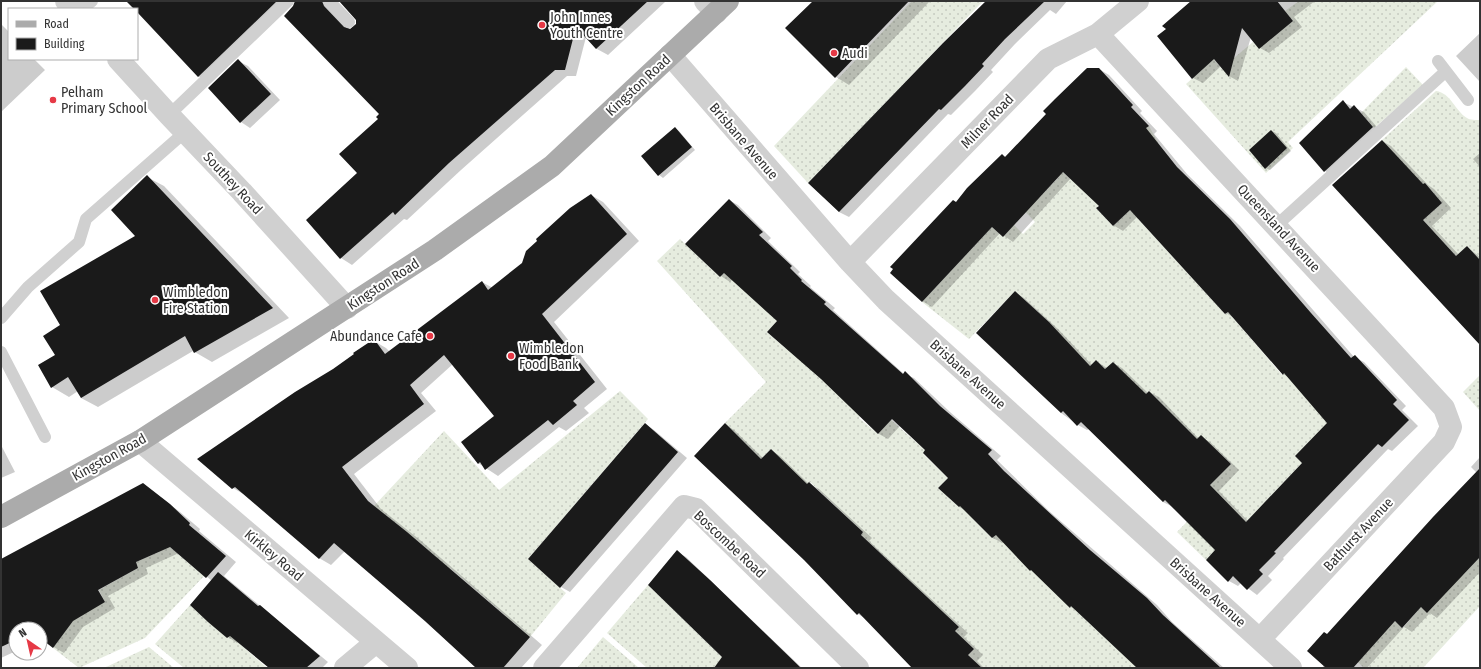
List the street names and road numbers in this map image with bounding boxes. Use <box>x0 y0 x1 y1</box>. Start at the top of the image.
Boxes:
street label: Kingston Road <box>602 51 674 120</box>
street label: Milner Road <box>957 91 1017 152</box>
street label: Brisbane Avenue <box>706 100 782 183</box>
street label: Southey Road <box>199 149 266 218</box>
street label: Queensland Avenue <box>1234 181 1324 276</box>
street label: Kingston Road <box>344 255 422 314</box>
street label: Brisbane Avenue <box>926 336 1009 413</box>
street label: Kingston Road <box>69 430 149 485</box>
street label: Bathurst Avenue <box>1320 494 1397 575</box>
street label: Boscombe Road <box>690 507 769 582</box>
street label: Kirkley Road <box>241 526 306 585</box>
street label: Brisbane Avenue <box>1166 554 1249 631</box>

